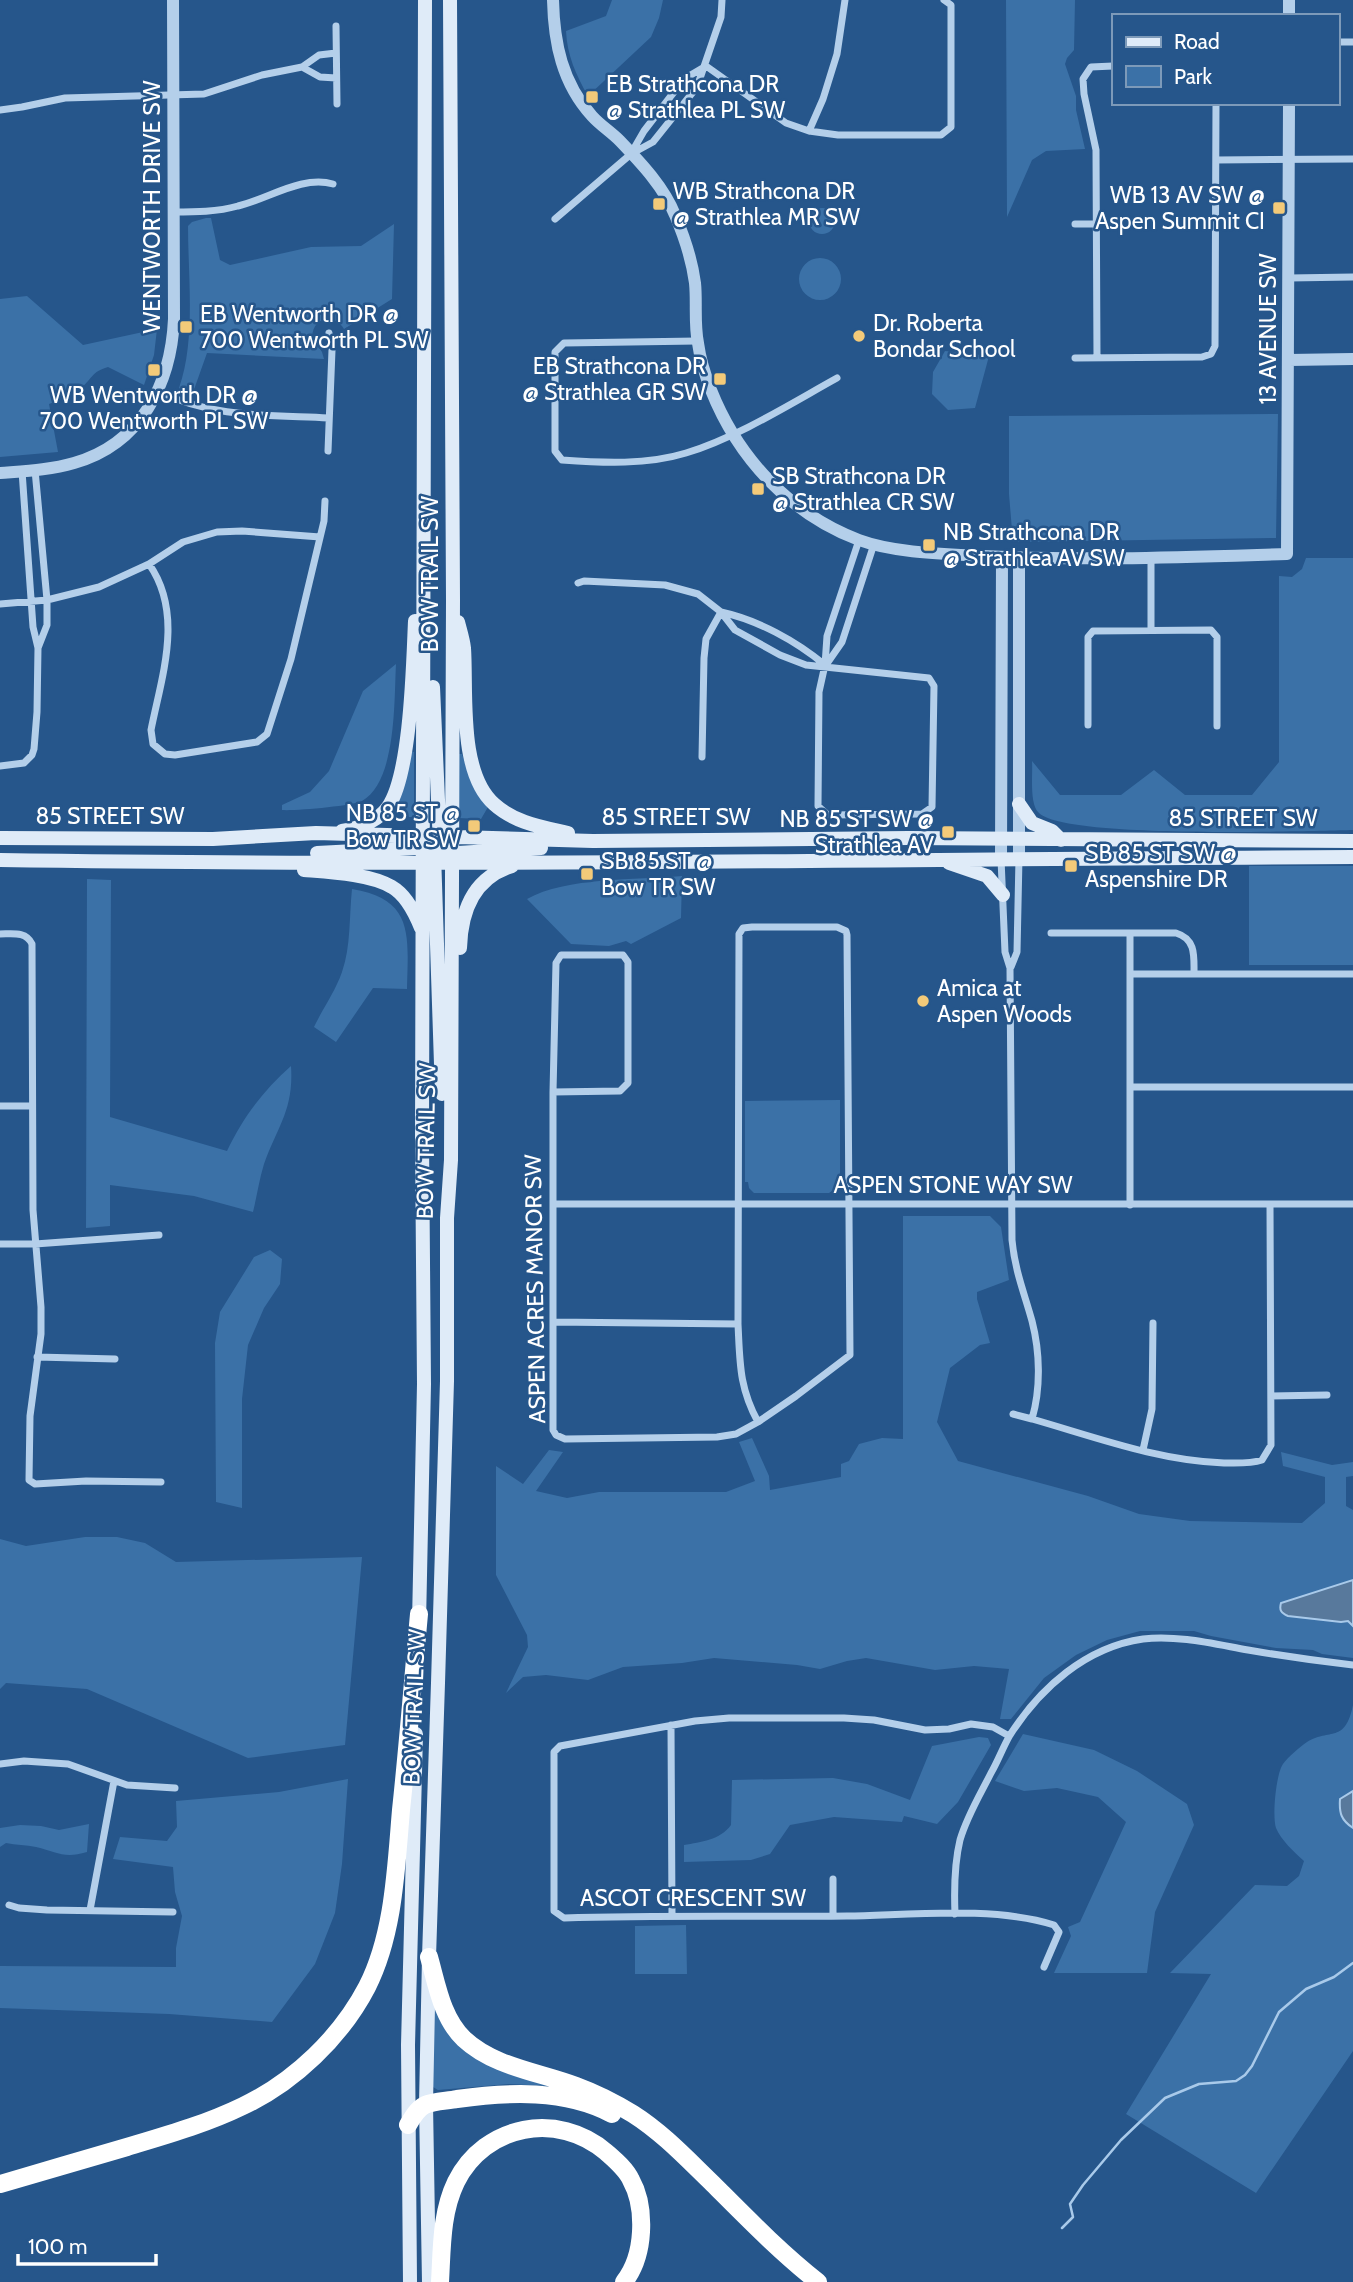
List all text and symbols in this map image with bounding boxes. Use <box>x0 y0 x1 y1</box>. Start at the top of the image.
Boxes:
legend <box>1112 14 1339 105</box>
text: Road <box>1174 29 1220 54</box>
text: Park <box>1174 64 1212 89</box>
place label: EB Strathcona DR @ Strathlea PL SW <box>606 70 785 124</box>
street label: WENTWORTH DRIVE SW <box>138 80 166 334</box>
marker: EB Strathcona DR @ Strathlea PL SW <box>584 89 600 105</box>
place label: WB Strathcona DR @ Strathlea MR SW <box>673 177 860 231</box>
place label: WB 13 AV SW @ Aspen Summit CI <box>1095 181 1265 235</box>
marker: WB Strathcona DR @ Strathlea MR SW <box>651 196 667 212</box>
marker: WB 13 AV SW @ Aspen Summit CI <box>1271 200 1287 216</box>
street label: 13 AVENUE SW <box>1254 253 1282 404</box>
place label: EB Wentworth DR @ 700 Wentworth PL SW <box>200 300 429 354</box>
place label: Dr. Roberta Bondar School <box>873 309 1016 363</box>
marker: EB Wentworth DR @ 700 Wentworth PL SW <box>178 319 194 335</box>
marker: Dr. Roberta Bondar School <box>851 328 867 344</box>
place label: EB Strathcona DR @ Strathlea GR SW <box>522 352 706 406</box>
marker: WB Wentworth DR @ 700 Wentworth PL SW <box>146 362 162 378</box>
marker: EB Strathcona DR @ Strathlea GR SW <box>712 371 728 387</box>
place label: WB Wentworth DR @ 700 Wentworth PL SW <box>40 381 269 435</box>
place label: SB Strathcona DR @ Strathlea CR SW <box>772 462 955 516</box>
marker: SB Strathcona DR @ Strathlea CR SW <box>750 481 766 497</box>
street label: BOW TRAIL SW <box>416 496 444 652</box>
place label: NB Strathcona DR @ Strathlea AV SW <box>943 518 1125 572</box>
marker: NB Strathcona DR @ Strathlea AV SW <box>921 537 937 553</box>
place label: NB 85 ST @ Bow TR SW <box>345 799 460 853</box>
street label: 85 STREET SW <box>35 802 185 830</box>
street label: 85 STREET SW <box>601 803 751 831</box>
street label: 85 STREET SW <box>1168 804 1318 832</box>
place label: NB 85 ST SW @ Strathlea AV <box>779 805 934 859</box>
marker: NB 85 ST @ Bow TR SW <box>466 818 482 834</box>
marker: NB 85 ST SW @ Strathlea AV <box>940 824 956 840</box>
place label: SB 85 ST SW @ Aspenshire DR <box>1085 839 1237 893</box>
place label: SB 85 ST @ Bow TR SW <box>601 847 716 901</box>
marker: SB 85 ST SW @ Aspenshire DR <box>1063 858 1079 874</box>
marker: SB 85 ST @ Bow TR SW <box>579 866 595 882</box>
place label: Amica at Aspen Woods <box>937 974 1072 1028</box>
marker: Amica at Aspen Woods <box>915 993 931 1009</box>
street label: BOW TRAIL SW <box>411 1062 441 1219</box>
street label: ASPEN ACRES MANOR SW <box>519 1154 551 1424</box>
street label: ASPEN STONE WAY SW <box>834 1171 1073 1199</box>
street label: BOW TRAIL SW <box>397 1628 431 1786</box>
street label: ASCOT CRESCENT SW <box>580 1884 806 1912</box>
scale bar <box>18 2222 156 2266</box>
text: 100 m <box>28 2234 87 2259</box>

